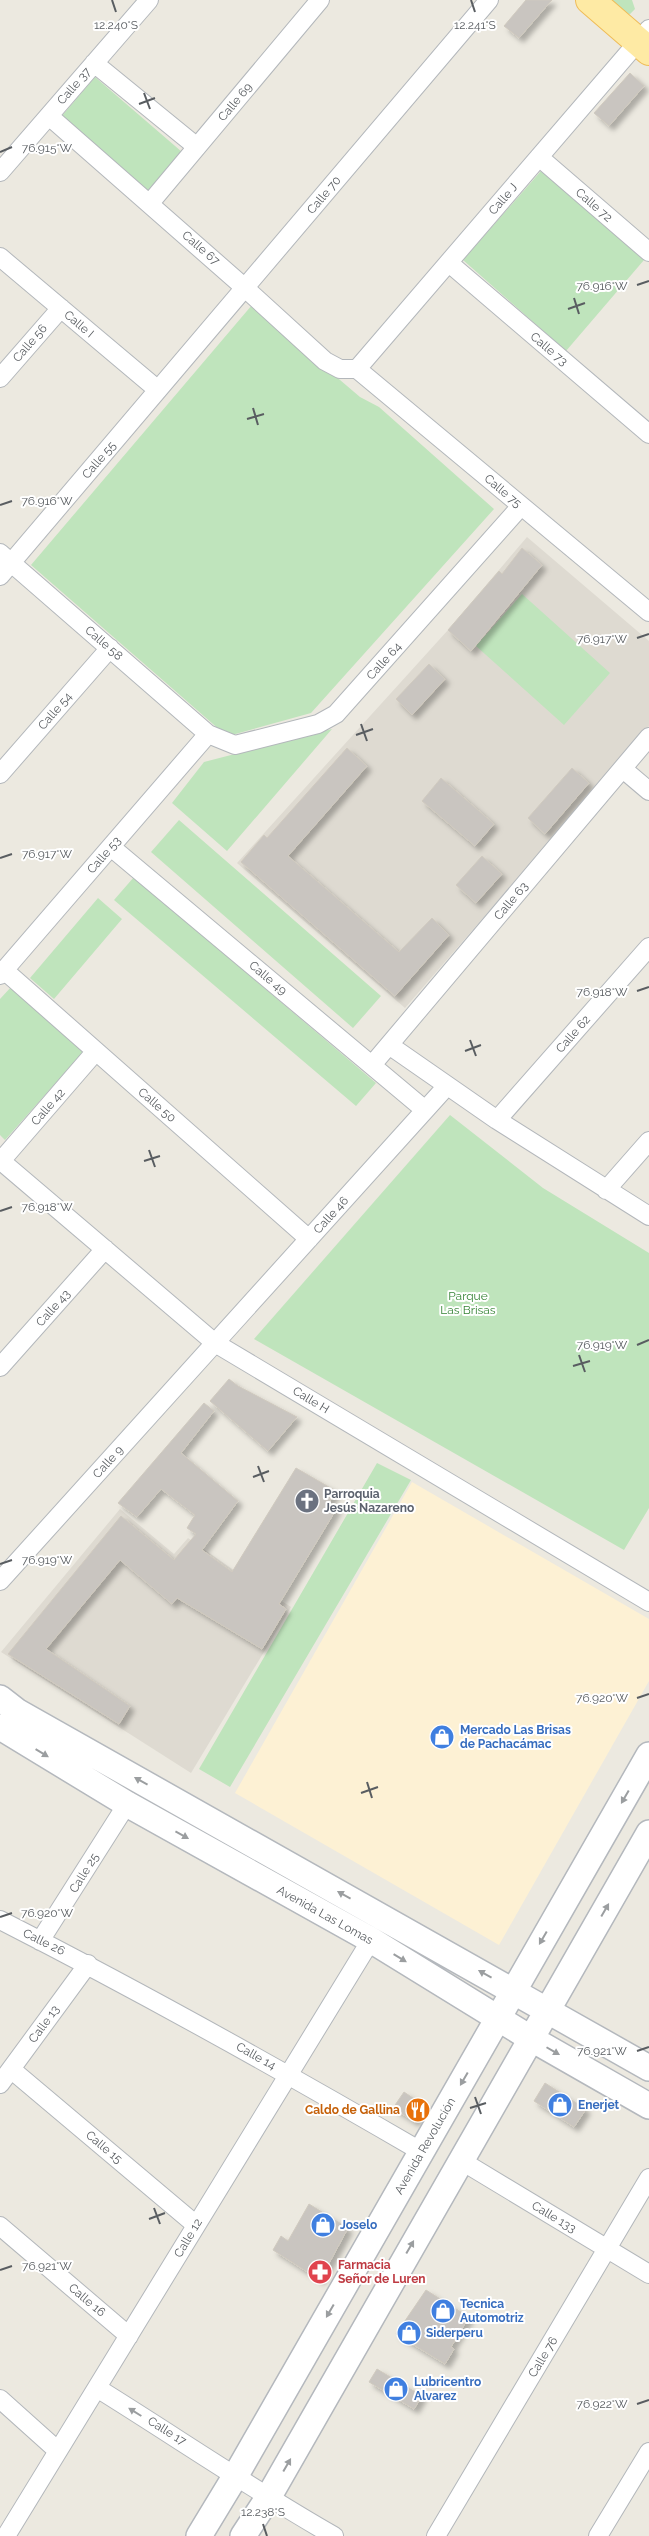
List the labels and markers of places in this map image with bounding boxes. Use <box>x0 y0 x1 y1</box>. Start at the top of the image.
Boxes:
place label: Parroquia Jesús Nazareno <box>324 1487 414 1515</box>
church icon: Parroquia Jesús Nazareno <box>294 1488 320 1514</box>
place label: Mercado Las Brisas de Pachacámac <box>460 1723 571 1751</box>
shop icon: Mercado Las Brisas de Pachacámac <box>429 1724 455 1750</box>
shop icon: Enerjet <box>547 2092 573 2118</box>
restaurant icon: Caldo de Gallina <box>405 2097 431 2123</box>
place label: Enerjet <box>578 2098 620 2112</box>
place label: Caldo de Gallina <box>305 2103 400 2117</box>
shop icon: Joselo <box>310 2212 336 2238</box>
place label: Joselo <box>340 2218 377 2232</box>
place label: Farmacia Señor de Luren <box>338 2258 426 2286</box>
pharmacy icon: Farmacia Señor de Luren <box>307 2259 333 2285</box>
place label: Tecnica Automotriz <box>460 2297 524 2325</box>
shop icon: Tecnica Automotriz <box>430 2298 456 2324</box>
shop icon: Siderperu <box>396 2320 422 2346</box>
place label: Siderperu <box>426 2326 483 2340</box>
place label: Lubricentro Alvarez <box>414 2375 481 2403</box>
shop icon: Lubricentro Alvarez <box>383 2376 409 2402</box>

